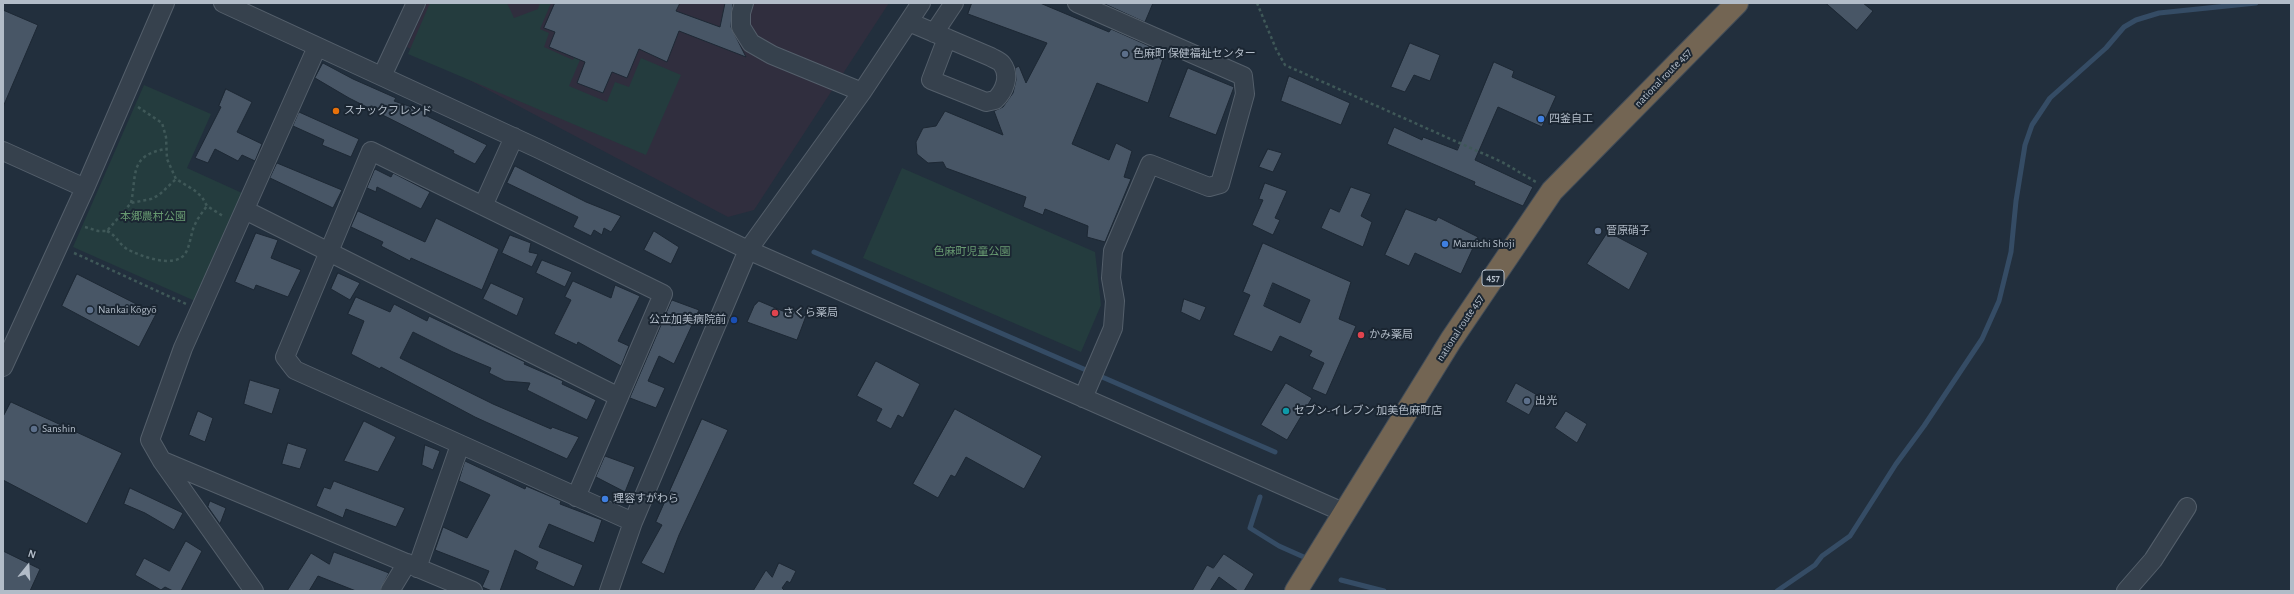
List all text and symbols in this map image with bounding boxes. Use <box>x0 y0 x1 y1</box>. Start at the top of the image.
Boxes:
street label: national route 457 <box>1632 46 1694 110</box>
place label: 色麻町 保健福祉センター <box>1133 47 1256 61</box>
marker: 色麻町 保健福祉センター <box>1120 49 1130 59</box>
place label: スナックフレンド <box>344 104 432 118</box>
marker: スナックフレンド <box>331 106 341 116</box>
place label: 四釜自工 <box>1549 112 1593 126</box>
marker: 四釜自工 <box>1536 114 1546 124</box>
park label: 本郷農村公園 <box>120 210 186 224</box>
place label: 菅原硝子 <box>1606 224 1650 238</box>
marker: 菅原硝子 <box>1593 226 1603 236</box>
place label: Maruichi Shoji <box>1453 237 1515 251</box>
marker: Maruichi Shoji <box>1440 239 1450 249</box>
park label: 色麻町児童公園 <box>934 245 1010 259</box>
road number: 457 <box>1482 270 1504 286</box>
street label: national route 457 <box>1434 292 1486 364</box>
place label: Nankai Kōgyō <box>98 303 157 317</box>
marker: Nankai Kōgyō <box>85 305 95 315</box>
place label: さくら薬局 <box>783 306 838 320</box>
marker: さくら薬局 <box>770 308 780 318</box>
place label: 公立加美病院前 <box>649 313 726 327</box>
marker: 公立加美病院前 <box>729 315 739 325</box>
place label: かみ薬局 <box>1369 328 1413 342</box>
marker: かみ薬局 <box>1356 330 1366 340</box>
place label: 出光 <box>1535 394 1557 408</box>
marker: 出光 <box>1522 396 1532 406</box>
place label: セブン-イレブン 加美色麻町店 <box>1294 404 1442 418</box>
marker: セブン-イレブン 加美色麻町店 <box>1281 406 1291 416</box>
place label: Sanshin <box>42 422 76 436</box>
marker: Sanshin <box>29 424 39 434</box>
place label: 理容すがわら <box>613 492 679 506</box>
marker: 理容すがわら <box>600 494 610 504</box>
north arrow <box>8 546 48 586</box>
text: N <box>27 548 37 561</box>

